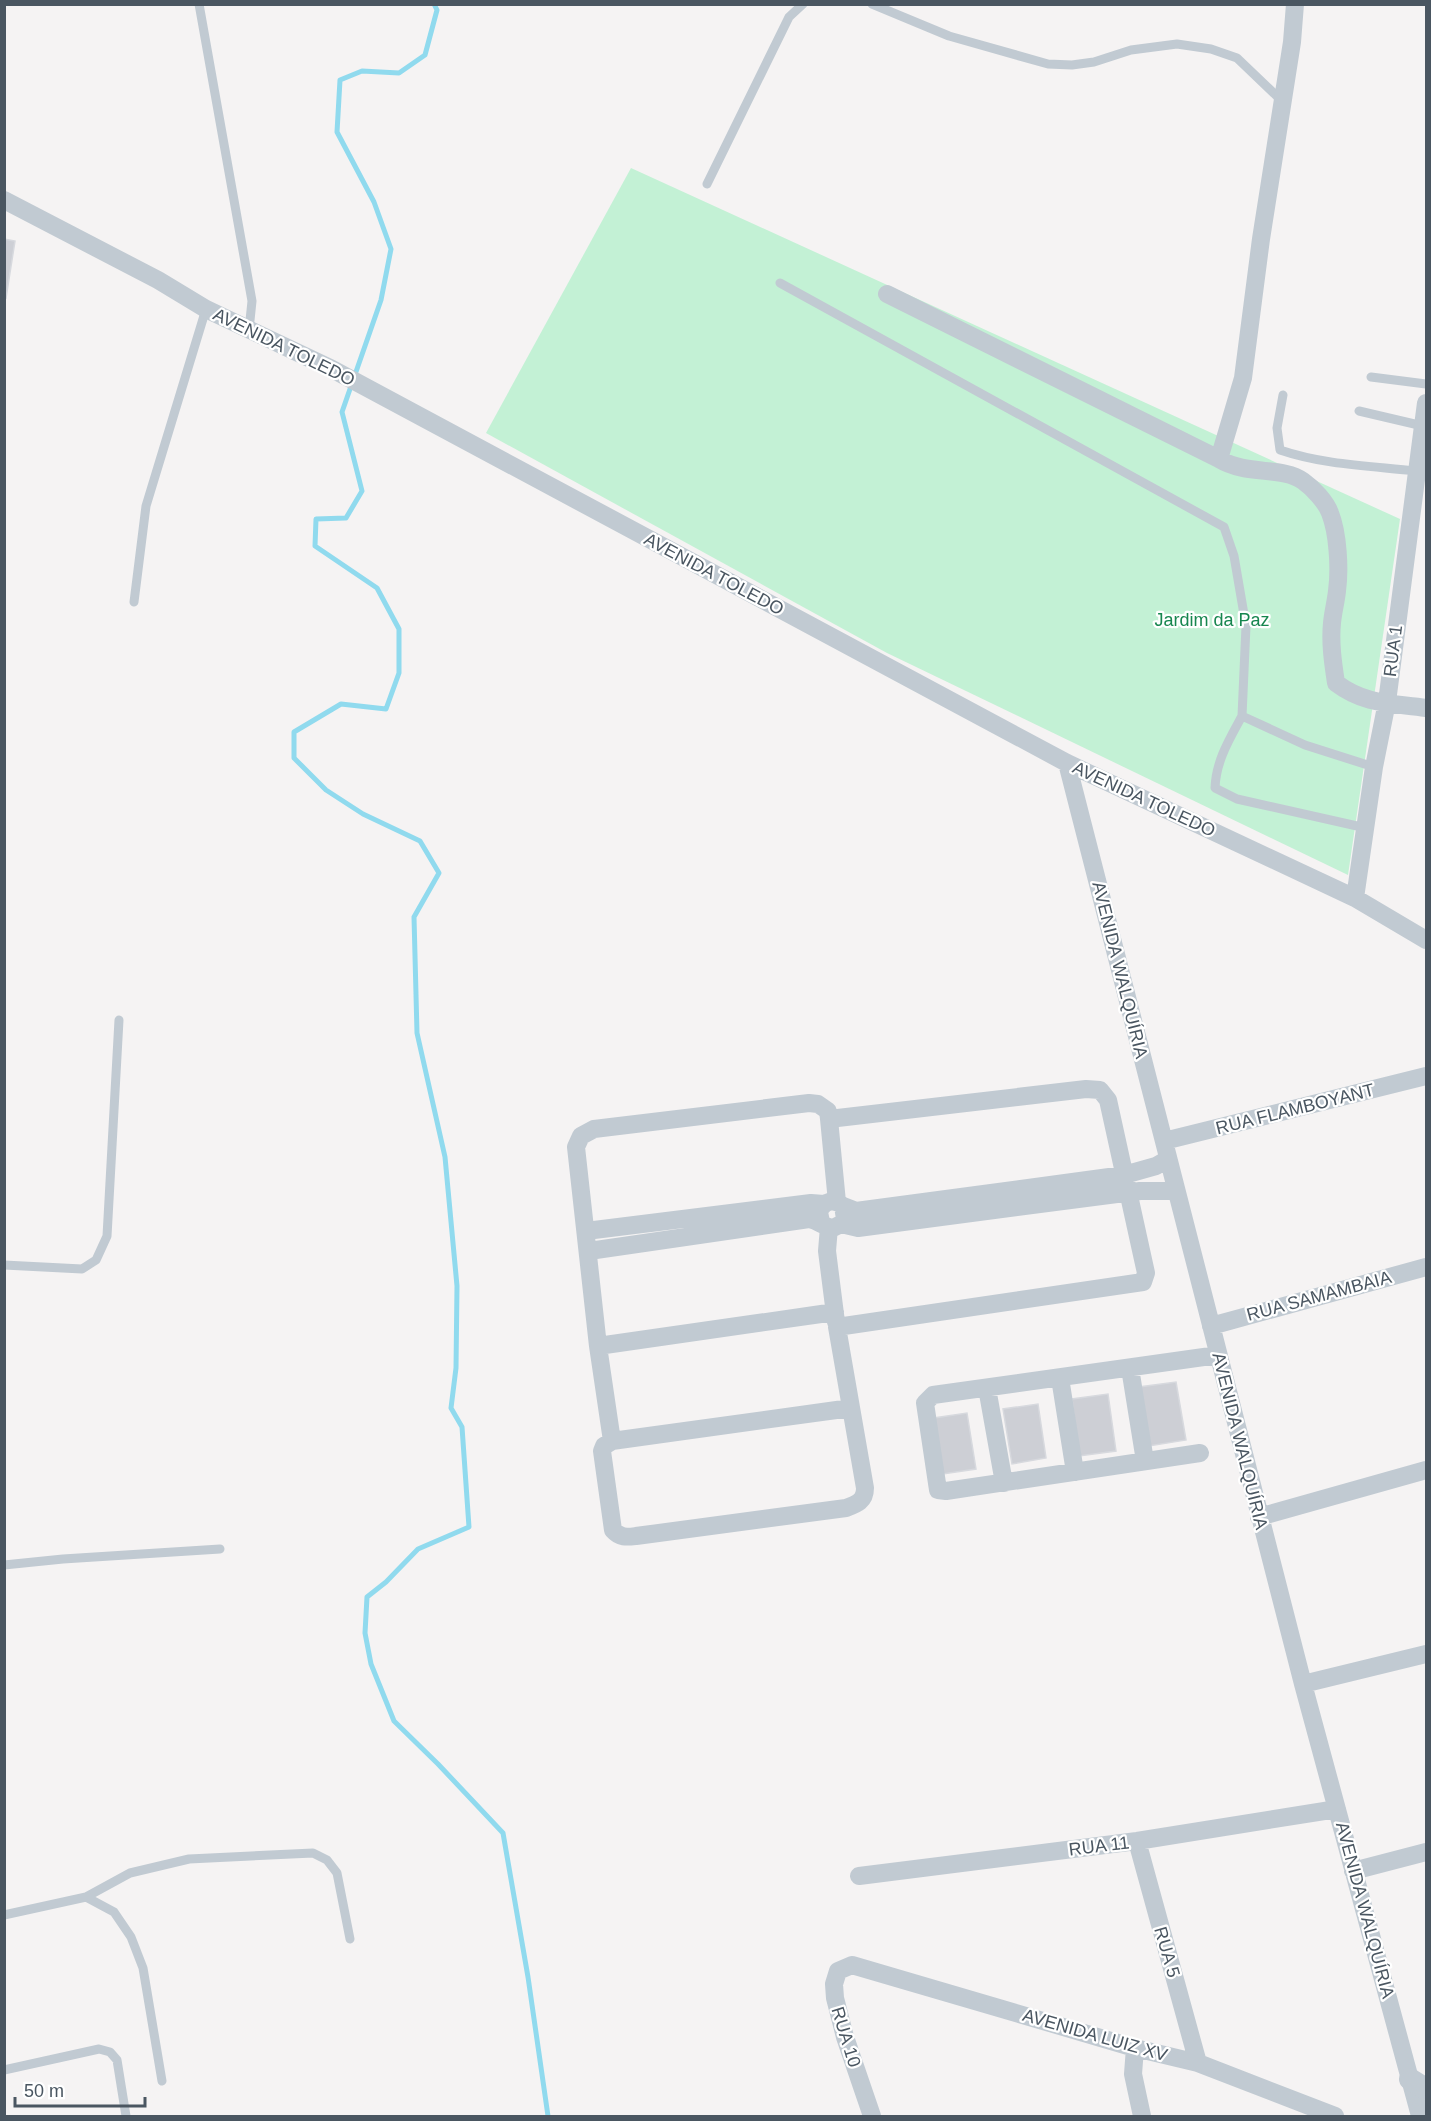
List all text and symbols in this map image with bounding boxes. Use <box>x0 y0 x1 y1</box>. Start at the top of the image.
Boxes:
street label: AVENIDA TOLEDO <box>210 304 358 390</box>
street label: AVENIDA TOLEDO <box>641 529 787 619</box>
park label: Jardim da Paz <box>1154 610 1270 630</box>
street label: RUA 1 <box>1380 624 1406 678</box>
street label: AVENIDA TOLEDO <box>1070 757 1218 841</box>
street label: AVENIDA WALQUÍRIA <box>1088 879 1152 1061</box>
street label: RUA FLAMBOYANT <box>1214 1080 1376 1138</box>
street label: RUA SAMAMBAIA <box>1244 1267 1394 1325</box>
street label: AVENIDA WALQUÍRIA <box>1208 1350 1272 1532</box>
street label: AVENIDA WALQUÍRIA <box>1332 1819 1398 2001</box>
street label: RUA 11 <box>1068 1832 1130 1860</box>
street label: RUA 5 <box>1150 1924 1184 1980</box>
street label: RUA 10 <box>827 2004 865 2070</box>
street label: AVENIDA LUIZ XV <box>1020 2005 1170 2065</box>
scale bar <box>15 2070 146 2108</box>
text: 50 m <box>24 2081 64 2101</box>

